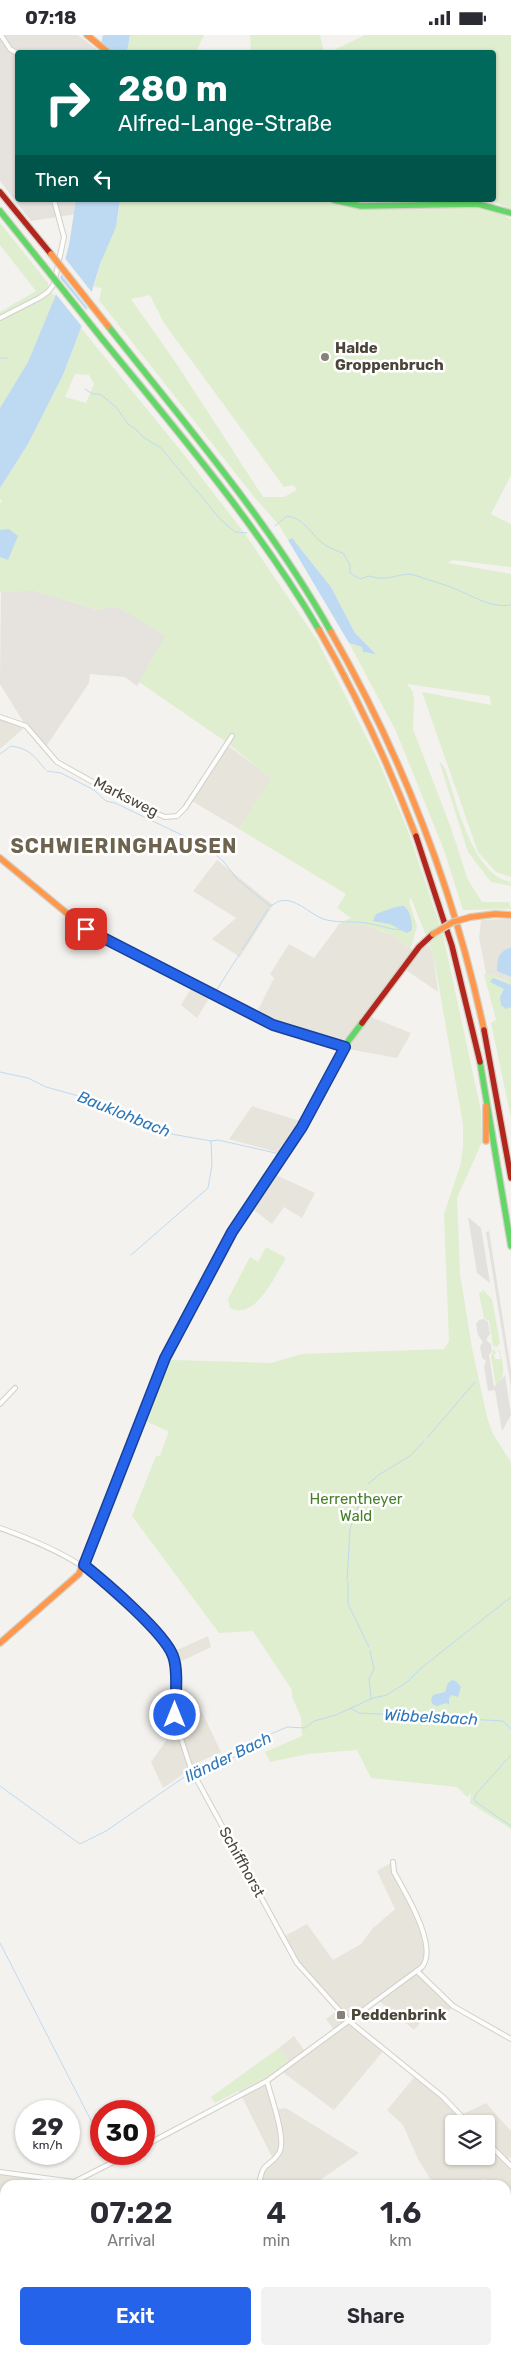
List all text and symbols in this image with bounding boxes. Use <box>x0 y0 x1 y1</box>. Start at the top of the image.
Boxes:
text: 07:18 <box>25 6 77 29</box>
text: 280 m <box>118 68 228 110</box>
icon: right <box>35 70 100 135</box>
text: Alfred-Lange-Straße <box>118 110 332 137</box>
icon: left <box>89 165 117 193</box>
text: Then <box>35 168 79 191</box>
place label: Halde Groppenbruch <box>335 339 444 374</box>
marker: Halde Groppenbruch <box>319 351 331 363</box>
street label: Marksweg <box>91 773 161 821</box>
district label: SCHWIERINGHAUSEN <box>11 834 237 858</box>
pin <box>65 908 107 950</box>
icon: arrive <box>72 915 100 943</box>
water label: Bauklohbach <box>75 1087 173 1141</box>
park label: Herrentheyer Wald <box>310 1490 403 1525</box>
position arrow <box>148 1688 200 1740</box>
water label: Wibbelsbach <box>384 1705 478 1729</box>
water label: Iländer Bach <box>181 1728 275 1786</box>
street label: Schiffhorst <box>215 1824 269 1900</box>
place label: Peddenbrink <box>351 2006 447 2024</box>
marker: Peddenbrink <box>335 2009 347 2021</box>
speed limit sign: 30 <box>90 2100 155 2165</box>
text: 29 <box>31 2112 64 2141</box>
map controls <box>445 2115 495 2165</box>
button: layers <box>445 2115 495 2165</box>
text: km/h <box>33 2138 62 2152</box>
text: 07:22 <box>90 2195 173 2231</box>
text: 4 <box>266 2195 286 2231</box>
text: 1.6 <box>380 2195 421 2231</box>
text: Arrival <box>107 2231 155 2250</box>
text: min <box>262 2231 290 2250</box>
text: km <box>389 2231 412 2250</box>
button: Exit <box>20 2287 251 2345</box>
button: Share <box>261 2287 491 2345</box>

